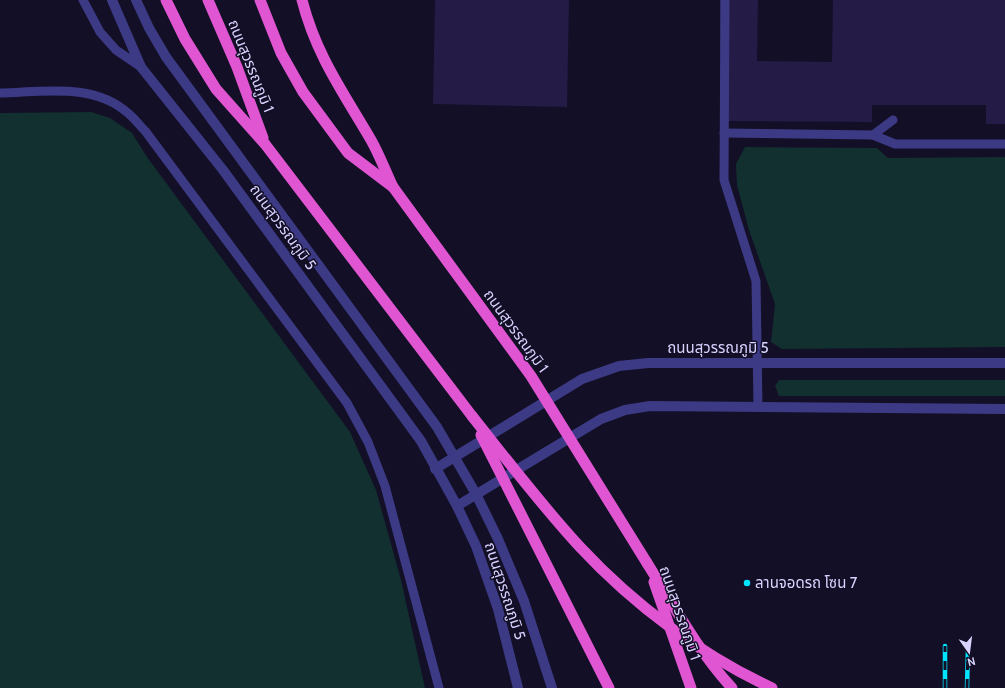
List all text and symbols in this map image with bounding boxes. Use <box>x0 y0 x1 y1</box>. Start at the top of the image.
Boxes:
street label: ถนนสุวรรณภูมิ 1 <box>224 17 278 115</box>
street label: ถนนสุวรรณภูมิ 5 <box>246 181 320 273</box>
street label: ถนนสุวรรณภูมิ 1 <box>480 286 552 376</box>
street label: ถนนสุวรรณภูมิ 5 <box>667 339 769 357</box>
street label: ถนนสุวรรณภูมิ 5 <box>481 540 529 642</box>
street label: ถนนสุวรรณภูมิ 1 <box>656 564 704 662</box>
place label: ลานจอดรถ โซน 7 <box>755 574 858 592</box>
marker: ลานจอดรถ โซน 7 <box>742 578 752 588</box>
north arrow <box>949 632 989 672</box>
text: N <box>966 654 977 669</box>

